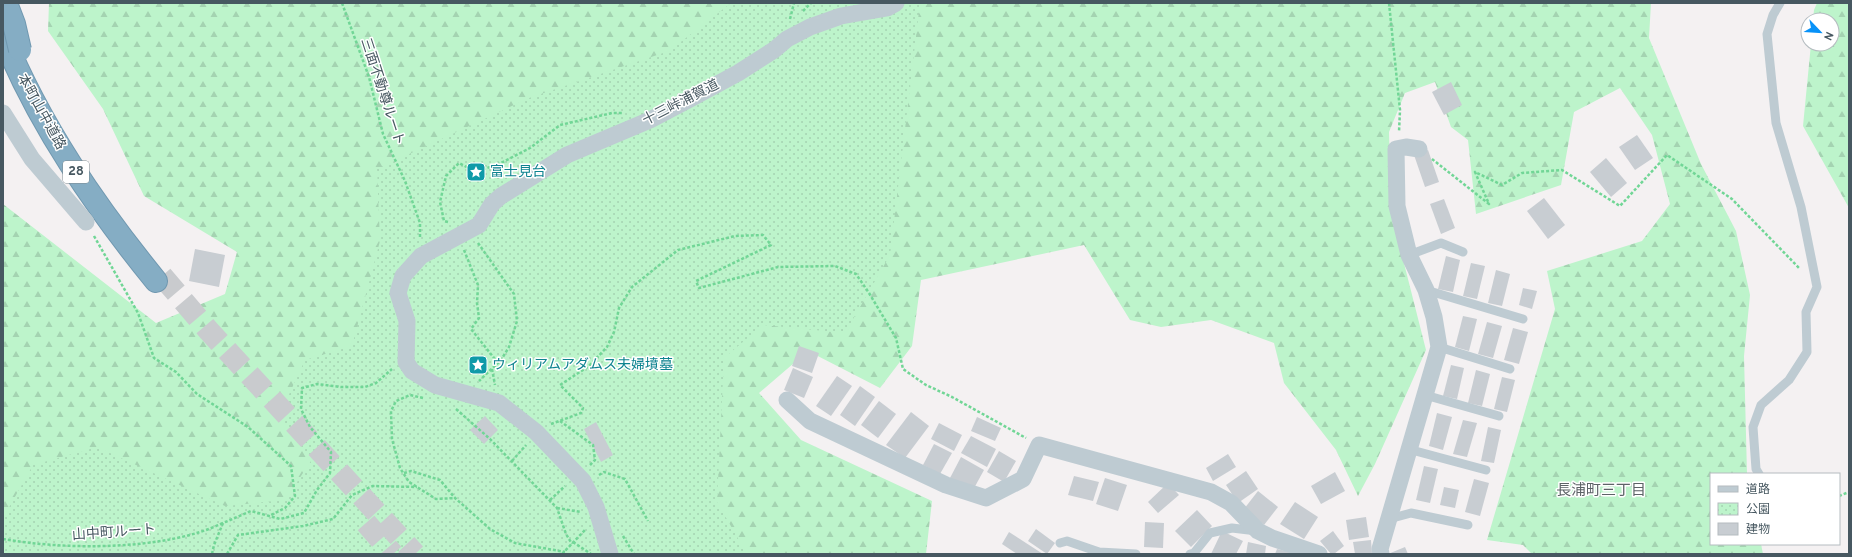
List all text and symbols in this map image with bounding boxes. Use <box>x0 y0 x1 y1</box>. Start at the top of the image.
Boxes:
north arrow <box>1800 12 1840 52</box>
text: N <box>1820 29 1836 42</box>
street label: 三面不動尊ルート <box>357 36 407 148</box>
street label: 本町山中道路 <box>13 71 69 153</box>
street label: 十三峠浦賀道 <box>640 76 722 130</box>
road number: 28 <box>63 161 89 183</box>
place icon: 富士見台 <box>465 161 487 183</box>
place label: 富士見台 <box>490 163 546 181</box>
place icon: ウィリアムアダムス夫婦墳墓 <box>467 354 489 376</box>
place label: ウィリアムアダムス夫婦墳墓 <box>492 357 673 374</box>
legend <box>1710 473 1840 545</box>
district label: 長浦町三丁目 <box>1556 481 1646 501</box>
text: 道路 <box>1746 482 1770 498</box>
text: 公園 <box>1746 502 1770 518</box>
street label: 山中町ルート <box>72 522 156 544</box>
text: 建物 <box>1746 522 1770 538</box>

